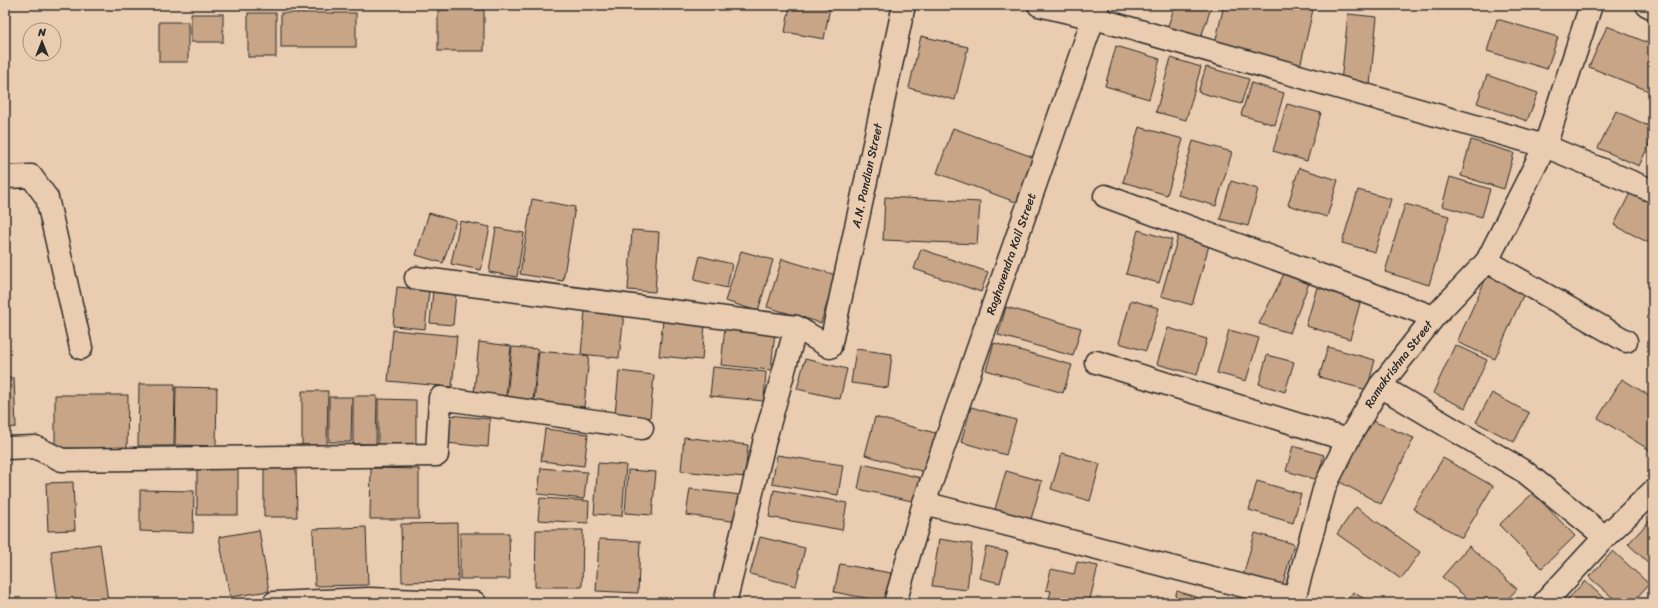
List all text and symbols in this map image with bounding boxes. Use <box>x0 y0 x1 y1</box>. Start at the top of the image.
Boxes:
north arrow <box>22 22 62 62</box>
text: N <box>37 23 46 42</box>
street label: A.N. Pandian Street <box>845 120 889 231</box>
street label: Raghavendra Koil Street <box>980 190 1043 318</box>
street label: Ramakrishna Street <box>1358 314 1439 412</box>

